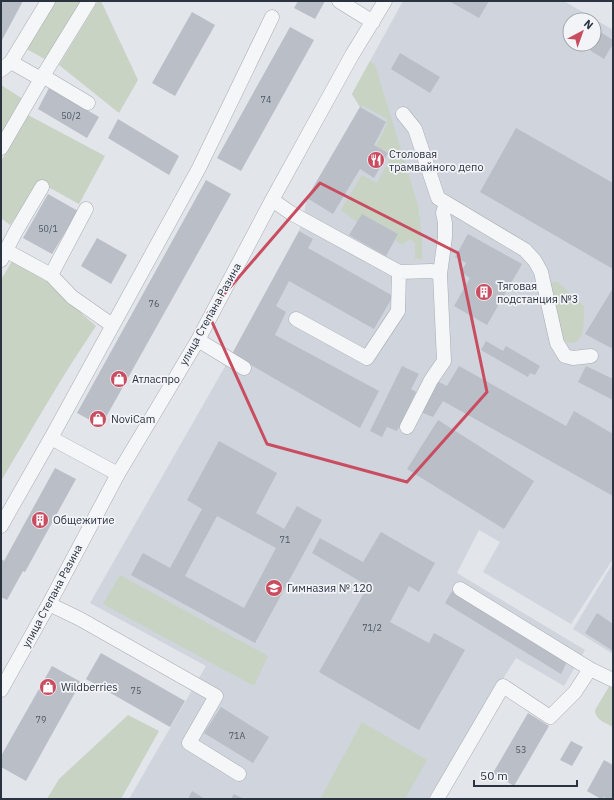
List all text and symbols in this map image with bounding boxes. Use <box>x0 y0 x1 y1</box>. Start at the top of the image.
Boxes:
north arrow <box>562 12 602 52</box>
text: N <box>581 17 596 32</box>
house number: 74 <box>261 94 271 105</box>
house number: 50/2 <box>61 110 81 121</box>
place label: Столовая трамвайного депо <box>389 147 484 174</box>
restaurant icon: Столовая трамвайного депо <box>366 150 386 170</box>
house number: 50/1 <box>38 223 58 234</box>
street label: улица Степана Разина <box>176 260 244 368</box>
place label: Тяговая подстанция №3 <box>497 279 578 306</box>
building icon: Тяговая подстанция №3 <box>474 282 494 302</box>
house number: 76 <box>149 298 159 309</box>
shop icon: Атласпро <box>109 369 129 389</box>
place label: Атласпро <box>132 372 180 386</box>
shop icon: NoviСam <box>88 409 108 429</box>
place label: NoviСam <box>111 412 155 426</box>
building icon: Общежитие <box>30 510 50 530</box>
place label: Общежитие <box>53 513 115 527</box>
house number: 71 <box>280 534 290 545</box>
street label: улица Степана Разина <box>19 542 85 650</box>
school or university icon: Гимназия № 120 <box>264 578 284 598</box>
place label: Гимназия № 120 <box>287 581 372 595</box>
house number: 71/2 <box>362 622 382 633</box>
shop icon: Wildberries <box>38 677 58 697</box>
place label: Wildberries <box>61 680 118 694</box>
house number: 75 <box>131 685 141 696</box>
house number: 79 <box>36 714 46 725</box>
house number: 71А <box>229 730 246 741</box>
house number: 53 <box>516 744 526 755</box>
scale bar <box>474 762 577 788</box>
text: 50 m <box>480 768 508 783</box>

